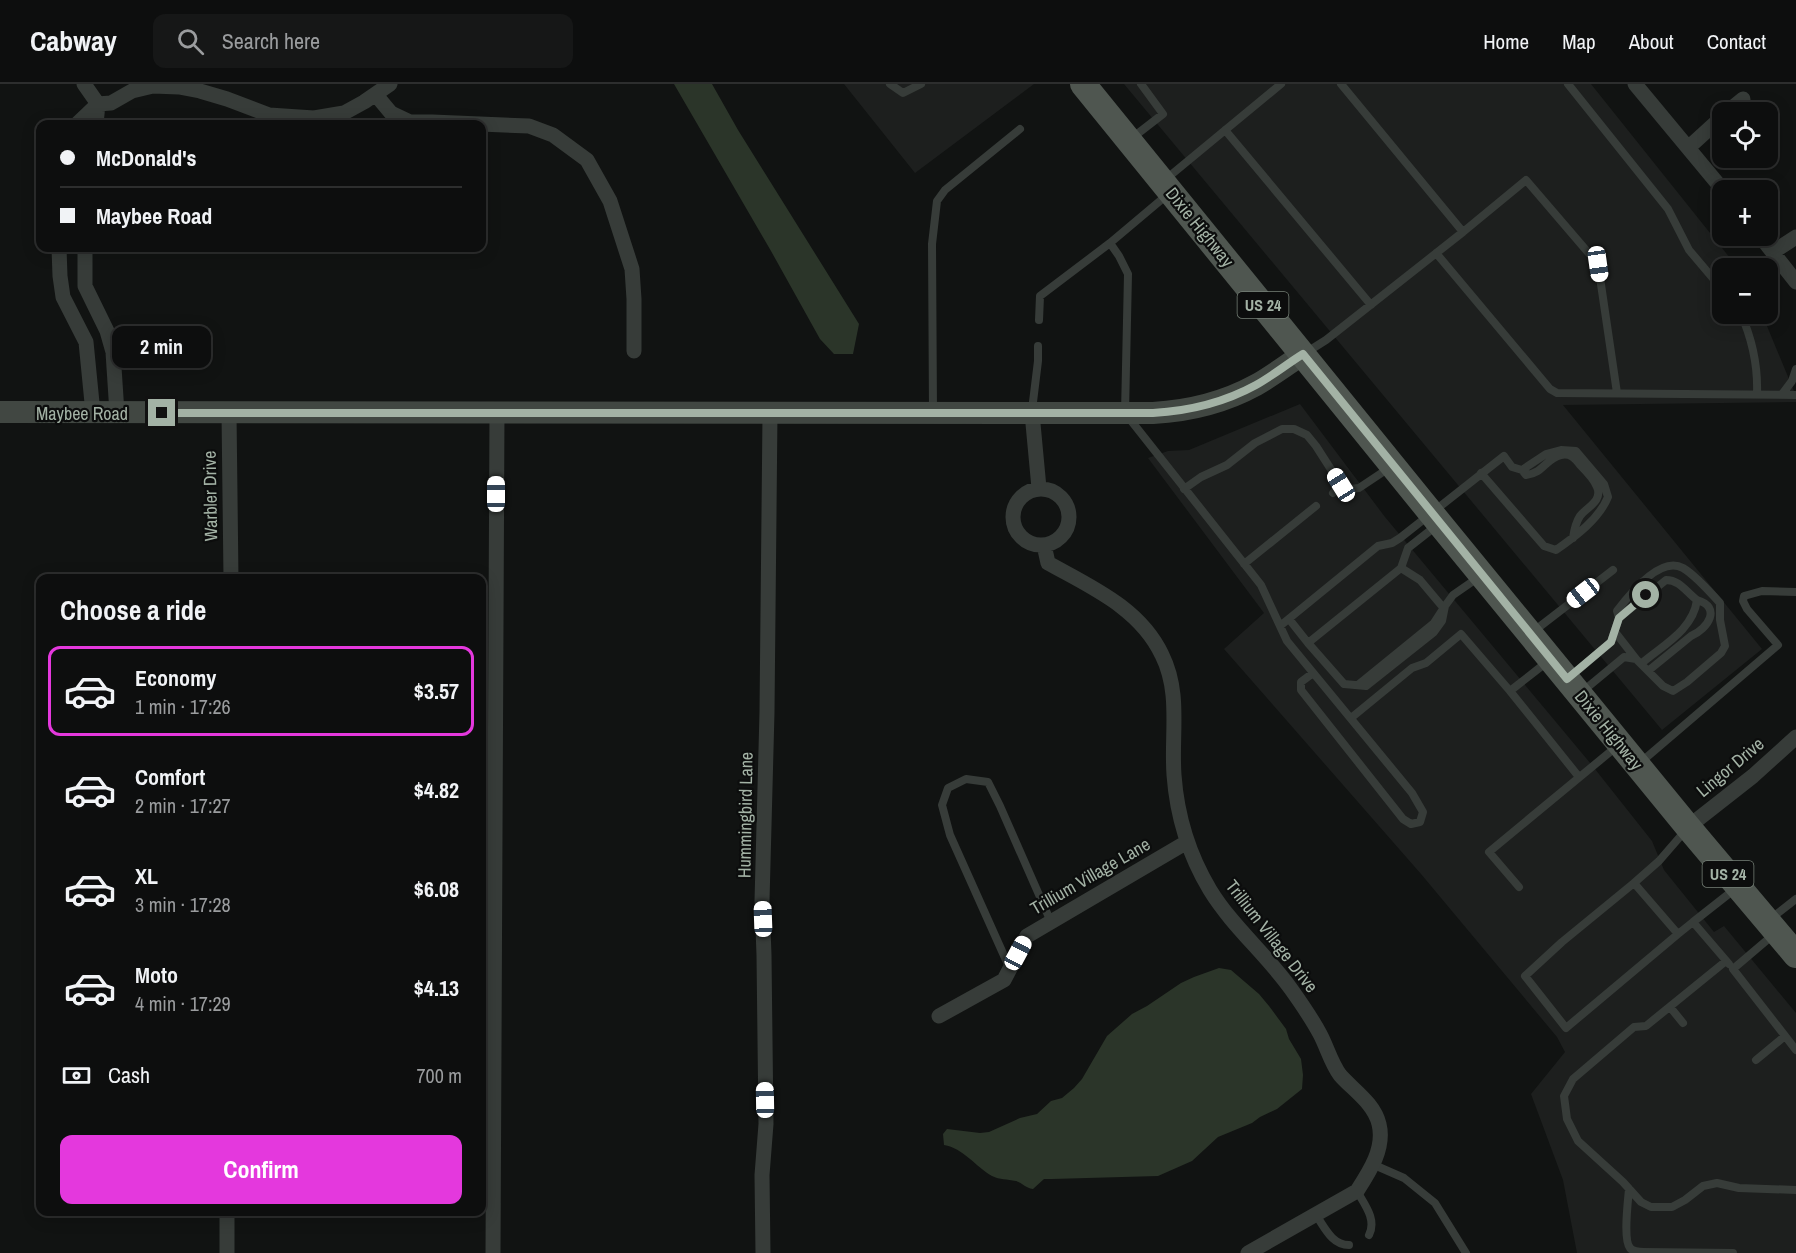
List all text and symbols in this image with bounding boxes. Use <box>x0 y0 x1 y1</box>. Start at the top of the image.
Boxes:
search box <box>153 14 573 68</box>
text: Cabway <box>30 22 117 60</box>
icon: search <box>174 25 207 58</box>
text: Search here <box>222 26 320 56</box>
text: Home <box>1483 27 1529 56</box>
text: Map <box>1562 27 1596 56</box>
text: About <box>1629 27 1674 56</box>
text: Contact <box>1707 27 1766 56</box>
map controls <box>1712 102 1778 324</box>
button: locate <box>1712 102 1778 168</box>
text: McDonald's <box>96 143 197 173</box>
button: + <box>1712 180 1778 246</box>
street label: Dixie Highway <box>1160 182 1240 273</box>
text: Maybee Road <box>96 201 212 231</box>
car <box>1587 245 1609 283</box>
button: − <box>1712 258 1778 324</box>
road number: US 24 <box>1238 292 1288 318</box>
callout: 2 min <box>112 326 212 368</box>
text: 2 min <box>140 333 183 360</box>
route end <box>148 399 175 426</box>
street label: Maybee Road <box>36 401 128 426</box>
street label: Warbler Drive <box>197 451 223 541</box>
car <box>1324 465 1358 505</box>
car <box>487 476 505 512</box>
car <box>1563 575 1603 611</box>
route start <box>1632 581 1659 608</box>
text: Choose a ride <box>60 592 206 628</box>
text: Economy <box>135 663 216 693</box>
icon: car <box>63 664 117 718</box>
text: $3.57 <box>414 676 459 706</box>
street label: Dixie Highway <box>1569 685 1649 776</box>
text: 1 min · 17:26 <box>135 693 231 720</box>
street label: Lingor Drive <box>1691 731 1769 803</box>
street label: Hummingbird Lane <box>731 752 759 878</box>
text: Comfort <box>135 762 205 792</box>
icon: car <box>63 763 117 817</box>
text: $4.82 <box>414 775 459 805</box>
text: 2 min · 17:27 <box>135 792 231 819</box>
street label: Trillium Village Lane <box>1025 832 1155 920</box>
text: XL <box>135 861 158 891</box>
road number: US 24 <box>1702 861 1754 887</box>
icon: car <box>63 862 117 916</box>
text: $6.08 <box>414 874 459 904</box>
street label: Trillium Village Drive <box>1220 874 1324 998</box>
text: 3 min · 17:28 <box>135 891 231 918</box>
car <box>753 901 773 937</box>
car <box>1002 933 1034 973</box>
text: Moto <box>135 960 178 990</box>
icon: car <box>63 961 117 1015</box>
text: $4.13 <box>414 973 459 1003</box>
text: 4 min · 17:29 <box>135 990 231 1017</box>
icon: cash <box>60 1059 93 1092</box>
text: Cash <box>108 1060 150 1090</box>
text: 700 m <box>416 1062 462 1089</box>
car <box>756 1082 774 1118</box>
button: Confirm <box>60 1135 462 1204</box>

